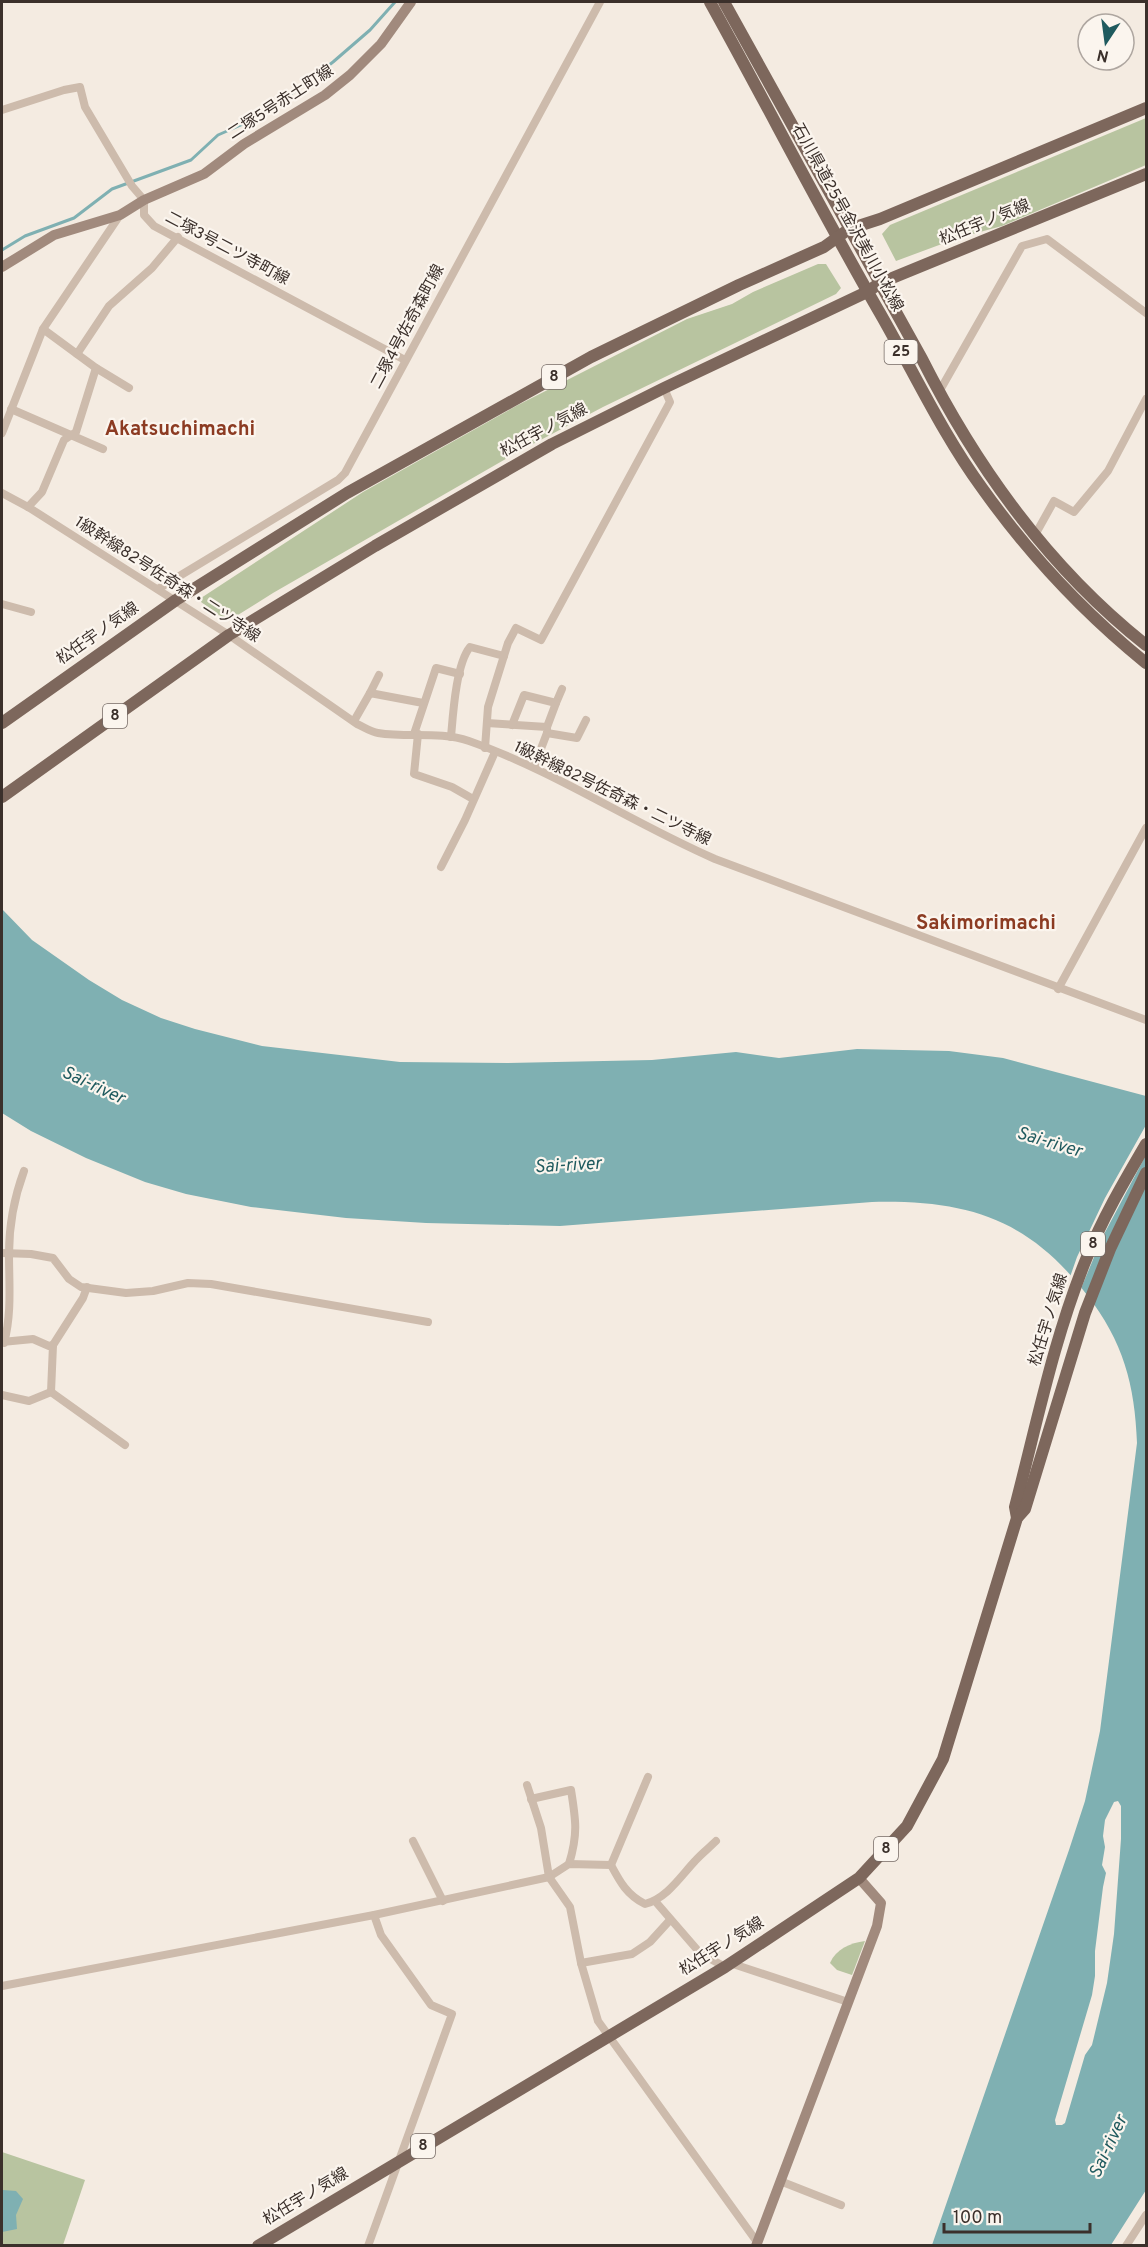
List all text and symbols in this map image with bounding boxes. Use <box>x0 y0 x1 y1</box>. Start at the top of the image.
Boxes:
north arrow <box>1076 12 1136 72</box>
text: N <box>1095 44 1111 66</box>
street label: 二塚5号赤土町線 <box>224 61 338 145</box>
street label: 石川県道25号金沢美川小松線 <box>787 121 907 315</box>
street label: 松任宇ノ気線 <box>937 196 1033 250</box>
street label: 二塚3号二ツ寺町線 <box>162 208 292 290</box>
street label: 二塚4号佐奇森町線 <box>367 261 449 393</box>
road number: 25 <box>884 340 918 364</box>
road number: 8 <box>542 365 566 389</box>
street label: 松任宇ノ気線 <box>497 400 591 462</box>
district label: Akatsuchimachi <box>105 417 255 443</box>
street label: 1級幹線82号佐奇森・二ツ寺線 <box>70 512 264 648</box>
street label: 松任宇ノ気線 <box>53 598 143 670</box>
road number: 8 <box>103 704 127 728</box>
street label: 1級幹線82号佐奇森・二ツ寺線 <box>510 737 714 851</box>
district label: Sakimorimachi <box>916 911 1056 937</box>
water label: Sai-river <box>58 1061 130 1111</box>
water label: Sai-river <box>1014 1122 1086 1164</box>
water label: Sai-river <box>534 1153 604 1179</box>
road number: 8 <box>1081 1232 1105 1256</box>
street label: 松任宇ノ気線 <box>1025 1271 1073 1369</box>
road number: 8 <box>874 1837 898 1861</box>
street label: 松任宇ノ気線 <box>676 1913 768 1981</box>
water label: Sai-river <box>1084 2110 1134 2182</box>
road number: 8 <box>411 2134 435 2158</box>
street label: 松任宇ノ気線 <box>260 2164 352 2230</box>
scale bar <box>944 2196 1090 2234</box>
text: 100 m <box>953 2207 1002 2230</box>

